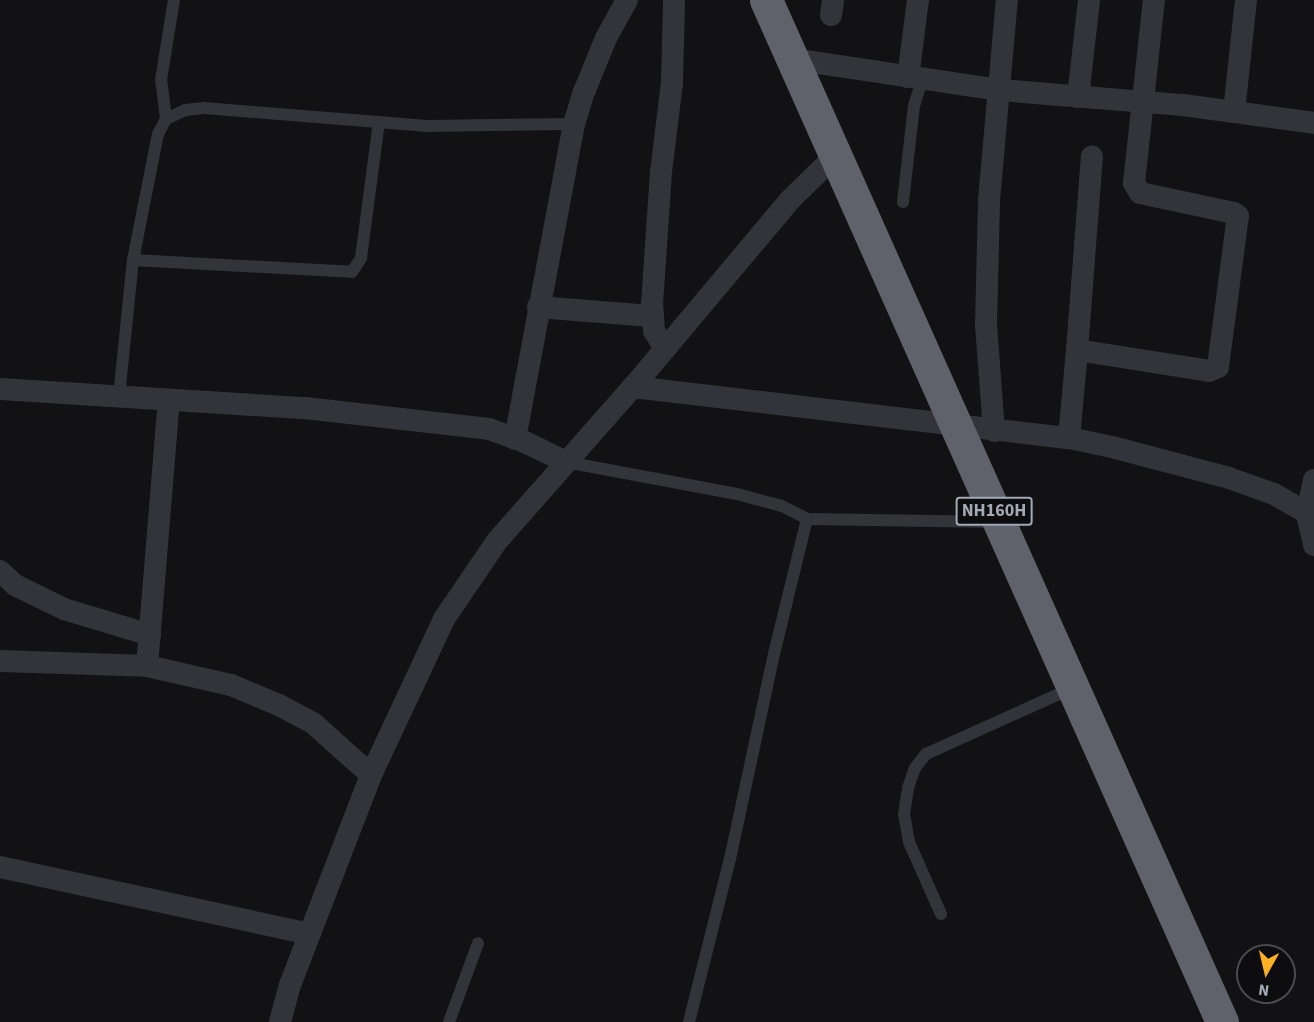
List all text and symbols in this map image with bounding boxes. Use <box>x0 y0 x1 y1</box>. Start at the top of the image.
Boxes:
road number: NH160H <box>955 496 1033 526</box>
north arrow <box>1236 944 1296 1004</box>
text: N <box>1257 978 1271 1001</box>

